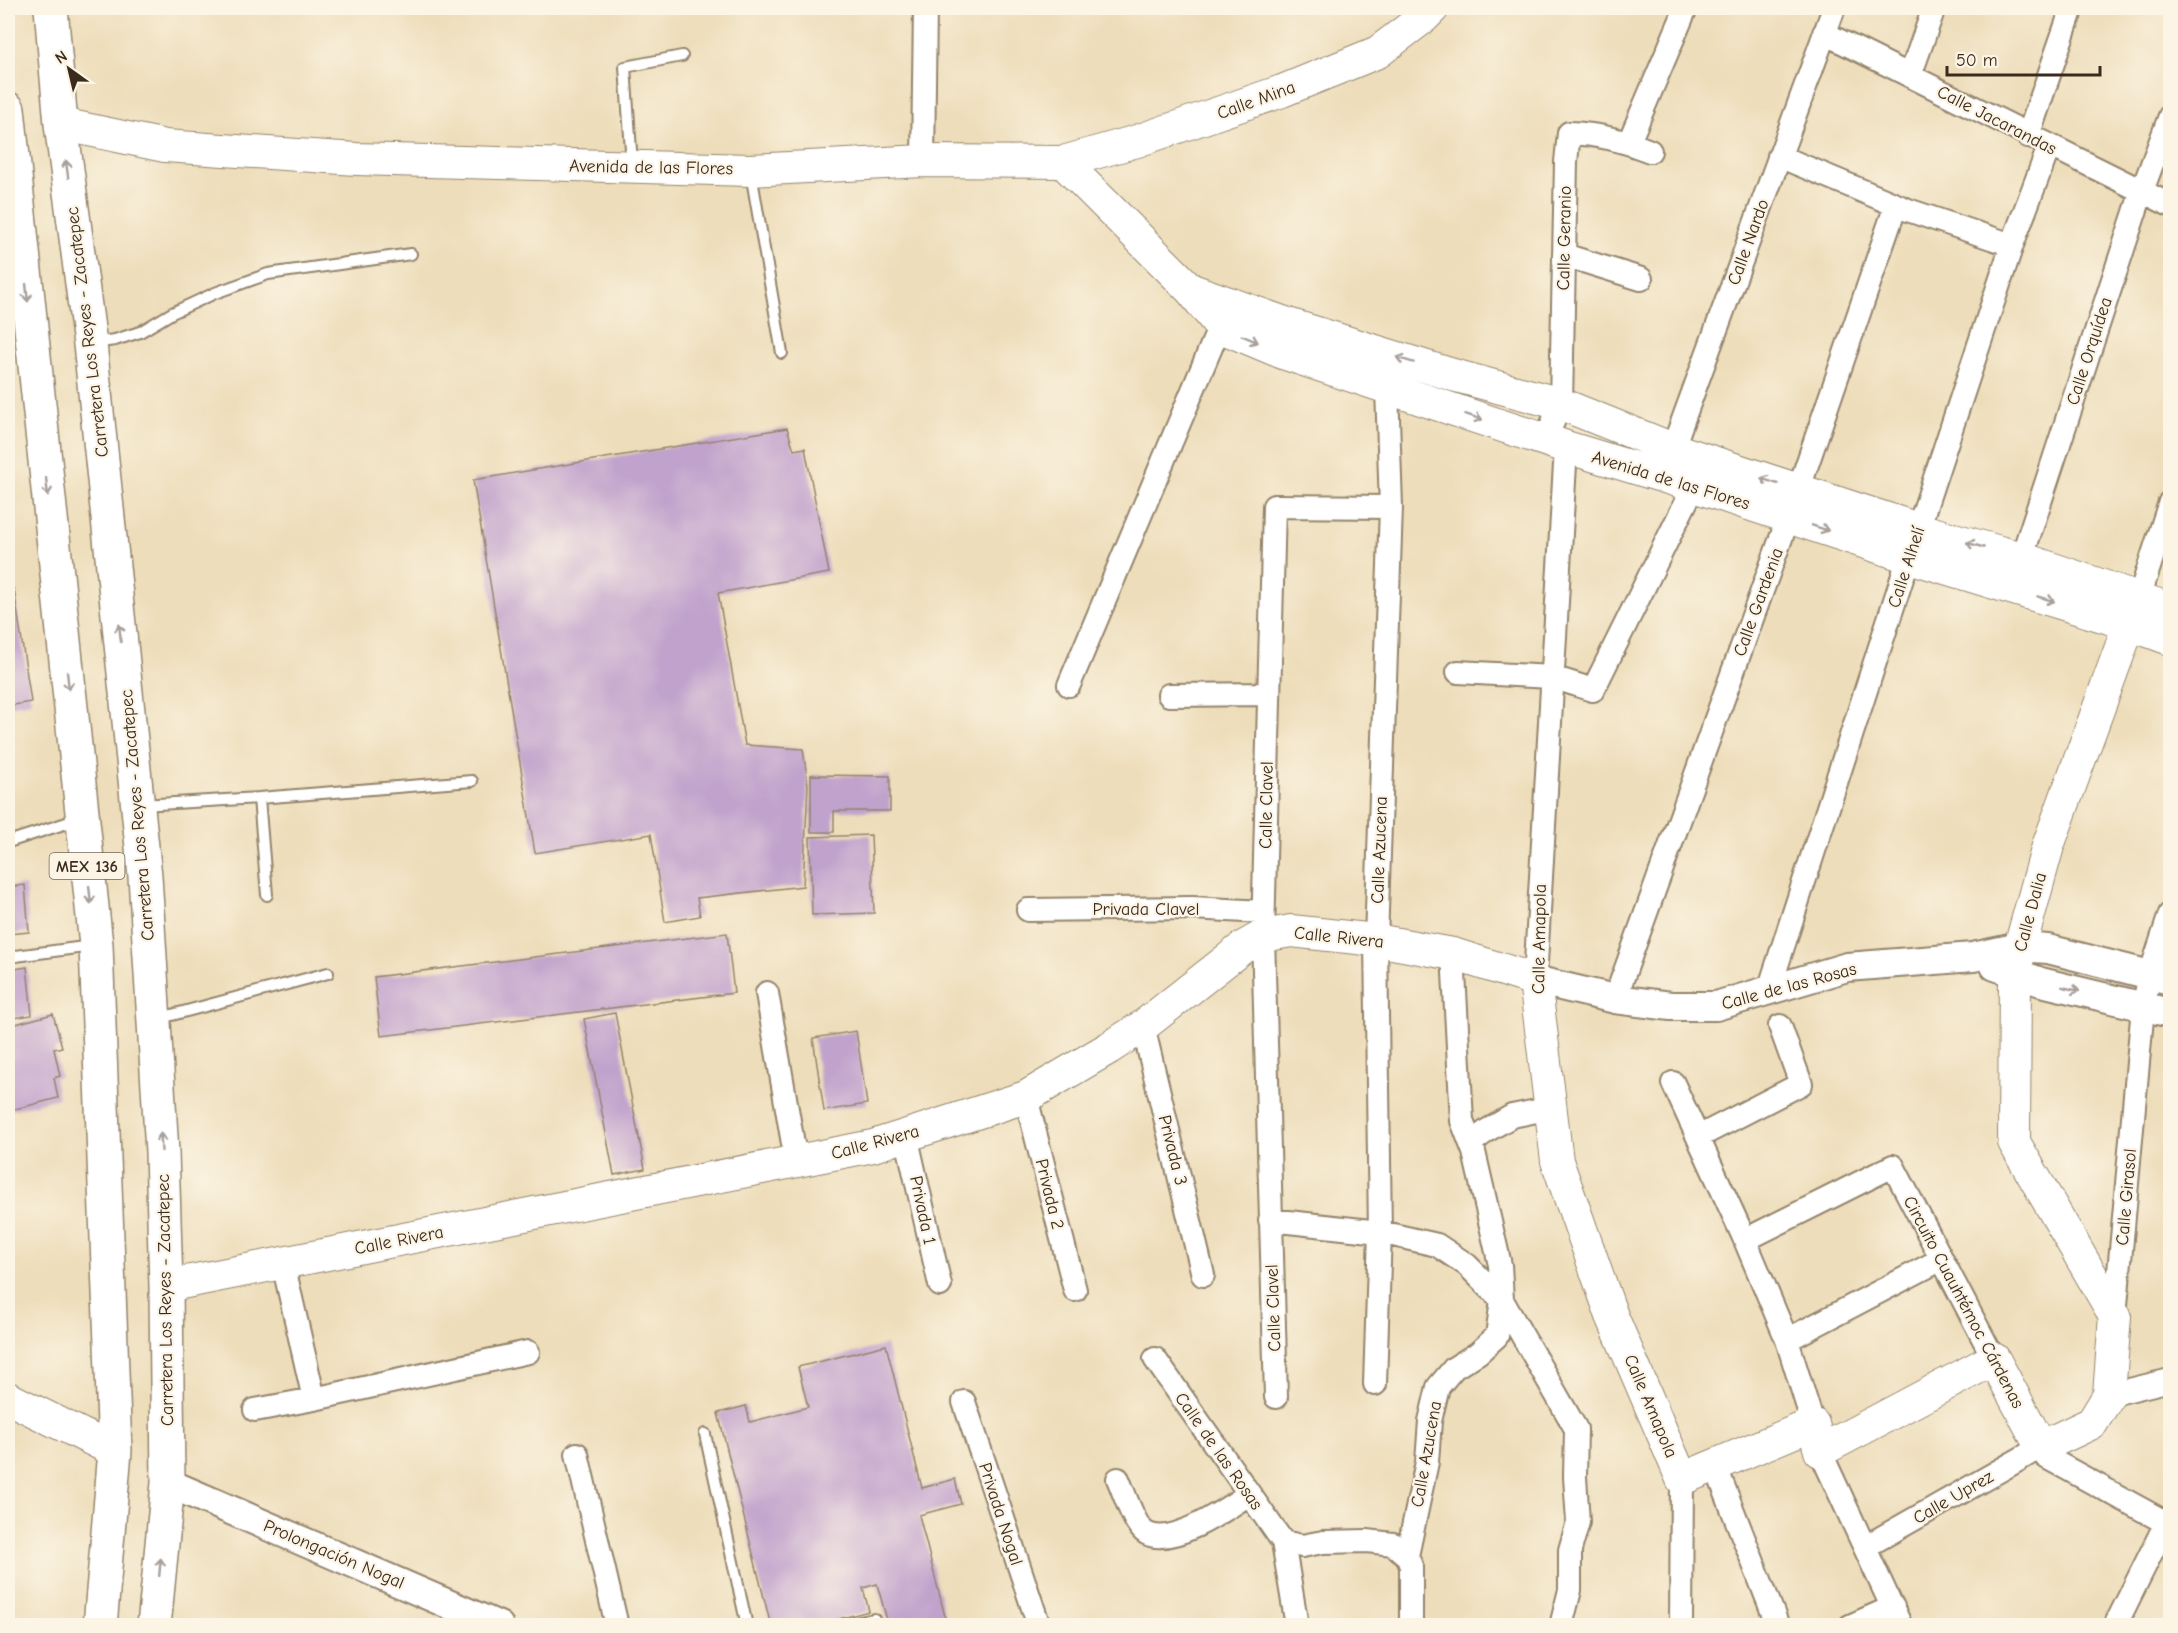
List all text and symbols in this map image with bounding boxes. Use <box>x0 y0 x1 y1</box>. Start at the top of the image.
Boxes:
north arrow <box>39 39 99 99</box>
scale bar <box>1947 39 2100 77</box>
text: N <box>52 47 71 68</box>
text: 50 m <box>1956 50 1998 71</box>
street label: Calle Mina <box>1214 77 1298 124</box>
street label: Calle Jacarandas <box>1934 81 2060 160</box>
street label: Avenida de las Flores <box>569 156 733 179</box>
one-way arrow <box>61 159 72 179</box>
street label: Calle Geranio <box>1553 185 1576 291</box>
street label: Calle Nardo <box>1723 196 1774 288</box>
street label: Carretera Los Reyes - Zacatepec <box>62 205 113 458</box>
one-way arrow <box>22 282 33 302</box>
street label: Calle Orquídea <box>2062 295 2117 408</box>
one-way arrow <box>1241 334 1259 345</box>
one-way arrow <box>1396 354 1415 365</box>
one-way arrow <box>1464 412 1483 423</box>
street label: Avenida de las Flores <box>1589 446 1752 514</box>
one-way arrow <box>1760 474 1779 485</box>
one-way arrow <box>42 476 53 496</box>
one-way arrow <box>1810 523 1829 534</box>
street label: Calle Alhelí <box>1883 523 1930 611</box>
one-way arrow <box>1966 539 1985 550</box>
street label: Calle Gardenia <box>1729 545 1788 659</box>
one-way arrow <box>2036 594 2055 605</box>
one-way arrow <box>114 624 125 644</box>
one-way arrow <box>63 670 74 690</box>
street label: Carretera Los Reyes - Zacatepec <box>116 688 159 942</box>
street label: Calle Clavel <box>1255 761 1278 849</box>
street label: Calle Azucena <box>1367 796 1392 904</box>
road number: MEX 136 <box>50 853 124 879</box>
street label: Calle Dalia <box>2010 870 2051 954</box>
street label: Calle Amapola <box>1528 884 1551 994</box>
one-way arrow <box>85 885 96 905</box>
street label: Privada Clavel <box>1092 899 1200 920</box>
street label: Calle Rivera <box>1293 922 1385 953</box>
street label: Calle de las Rosas <box>1719 958 1859 1015</box>
one-way arrow <box>2061 984 2080 995</box>
street label: Privada 3 <box>1154 1113 1191 1187</box>
street label: Calle Rivera <box>829 1121 921 1164</box>
one-way arrow <box>155 1132 166 1152</box>
street label: Calle Girasol <box>2112 1148 2141 1246</box>
street label: Privada 2 <box>1031 1157 1068 1232</box>
street label: Carretera Los Reyes - Zacatepec <box>153 1173 178 1426</box>
street label: Privada 1 <box>905 1174 940 1246</box>
street label: Circuito Cuauhtémoc Cárdenas <box>1899 1193 2029 1412</box>
street label: Calle Rivera <box>353 1222 445 1259</box>
street label: Calle Clavel <box>1261 1264 1286 1352</box>
street label: Calle Amapola <box>1619 1351 1682 1461</box>
street label: Calle de las Rosas <box>1170 1388 1267 1514</box>
street label: Calle Azucena <box>1407 1399 1446 1509</box>
street label: Privada Nogal <box>974 1460 1027 1568</box>
street label: Calle Uprez <box>1910 1466 1997 1529</box>
street label: Prolongación Nogal <box>260 1515 407 1594</box>
one-way arrow <box>155 1558 166 1578</box>

